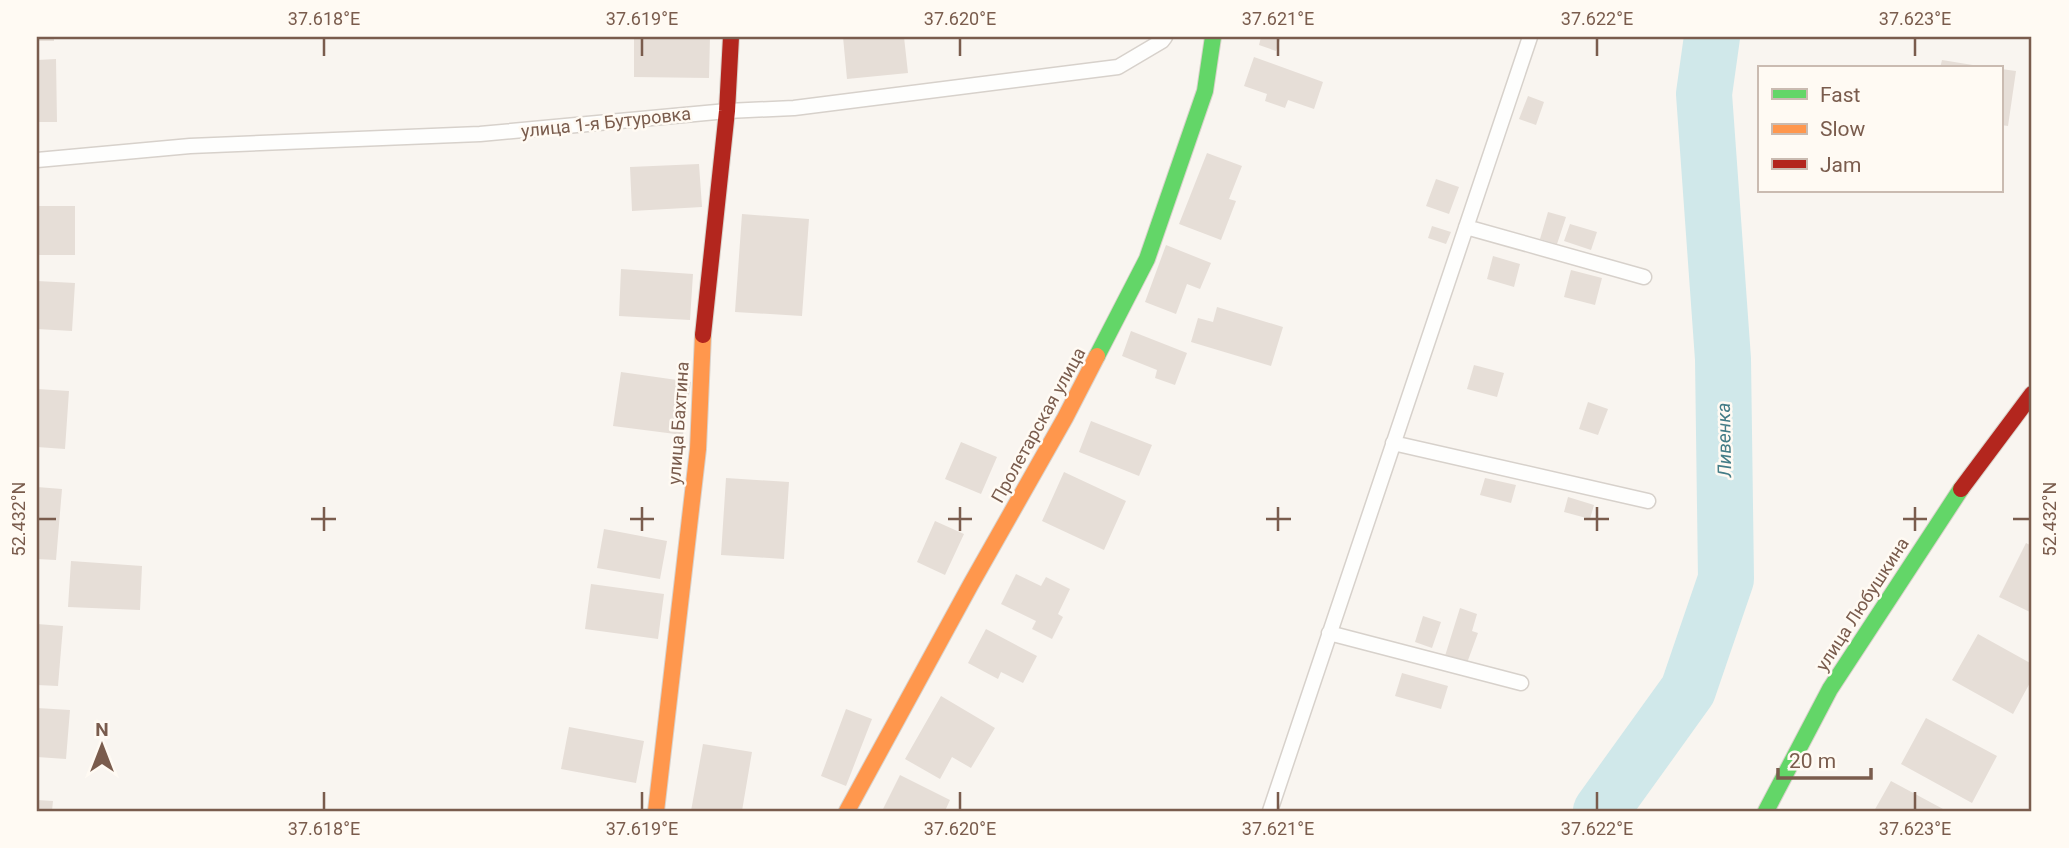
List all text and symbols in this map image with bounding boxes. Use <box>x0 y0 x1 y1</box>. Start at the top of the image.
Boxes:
text: 37.618°E <box>288 8 360 29</box>
text: 37.619°E <box>606 8 678 29</box>
text: 37.620°E <box>924 8 996 29</box>
text: 37.621°E <box>1242 8 1314 29</box>
text: 37.622°E <box>1561 8 1633 29</box>
text: 37.623°E <box>1879 8 1951 29</box>
legend <box>1758 66 2002 192</box>
text: Fast <box>1820 83 1861 107</box>
street label: улица 1-я Бутуровка <box>520 103 692 141</box>
text: Slow <box>1820 117 1866 141</box>
text: Jam <box>1820 153 1861 177</box>
street label: Пролетарская улица <box>987 344 1089 506</box>
street label: улица Бахтина <box>663 361 693 485</box>
water label: Ливенка <box>1712 402 1736 479</box>
text: 52.432°N <box>8 482 29 556</box>
text: 52.432°N <box>2039 482 2060 556</box>
street label: улица Любушкина <box>1811 533 1913 675</box>
north arrow <box>66 712 136 782</box>
text: N <box>95 718 109 741</box>
scale bar <box>1778 736 1871 780</box>
text: 20 m <box>1789 749 1836 773</box>
text: 37.618°E <box>288 818 360 839</box>
text: 37.619°E <box>606 818 678 839</box>
text: 37.620°E <box>924 818 996 839</box>
text: 37.621°E <box>1242 818 1314 839</box>
text: 37.622°E <box>1561 818 1633 839</box>
text: 37.623°E <box>1879 818 1951 839</box>

